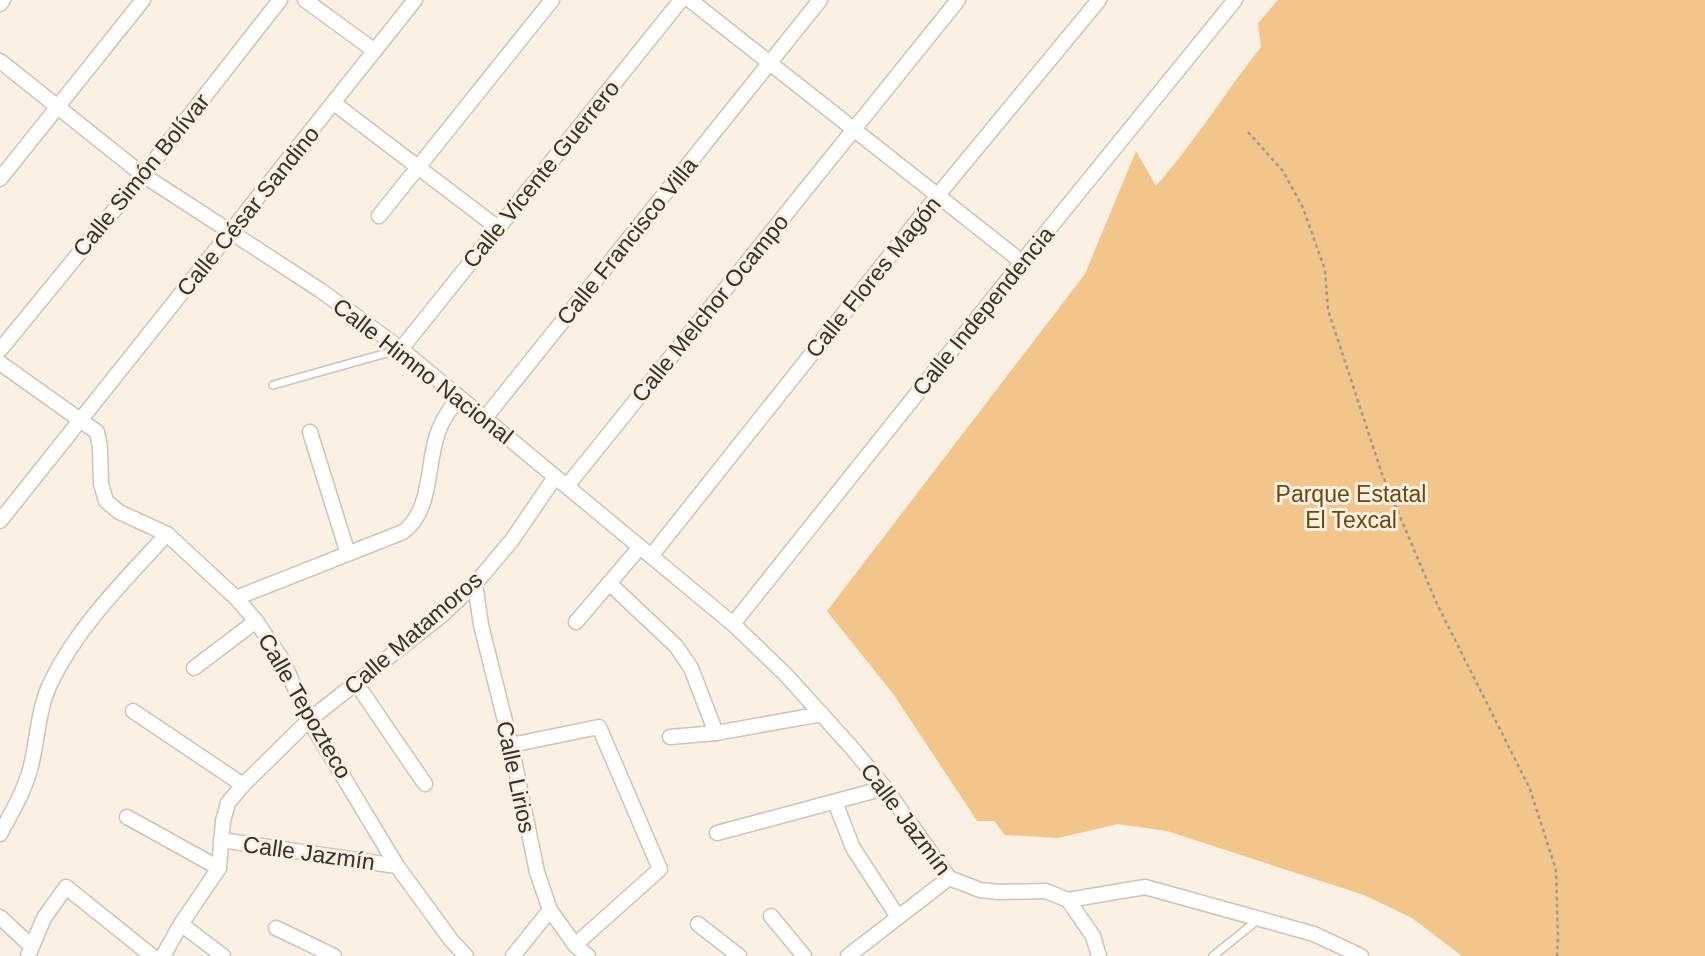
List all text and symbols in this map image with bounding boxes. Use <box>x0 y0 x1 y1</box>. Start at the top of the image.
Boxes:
street label: Calle Vicente Guerrero <box>457 75 625 273</box>
street label: Calle Simón Bolívar <box>67 88 215 262</box>
street label: Calle César Sandino <box>172 121 324 301</box>
street label: Calle Francisco Villa <box>551 152 703 330</box>
street label: Calle Flores Magón <box>800 191 946 363</box>
street label: Calle Melchor Ocampo <box>626 209 794 407</box>
street label: Calle Independencia <box>907 221 1059 401</box>
street label: Calle Himno Nacional <box>328 293 518 449</box>
park label: Parque Estatal El Texcal <box>1276 481 1426 533</box>
street label: Calle Matamoros <box>339 566 487 700</box>
street label: Calle Tepozteco <box>253 629 357 783</box>
street label: Calle Lirios <box>491 719 541 835</box>
street label: Calle Jazmín <box>856 758 956 880</box>
street label: Calle Jazmín <box>241 831 377 875</box>

